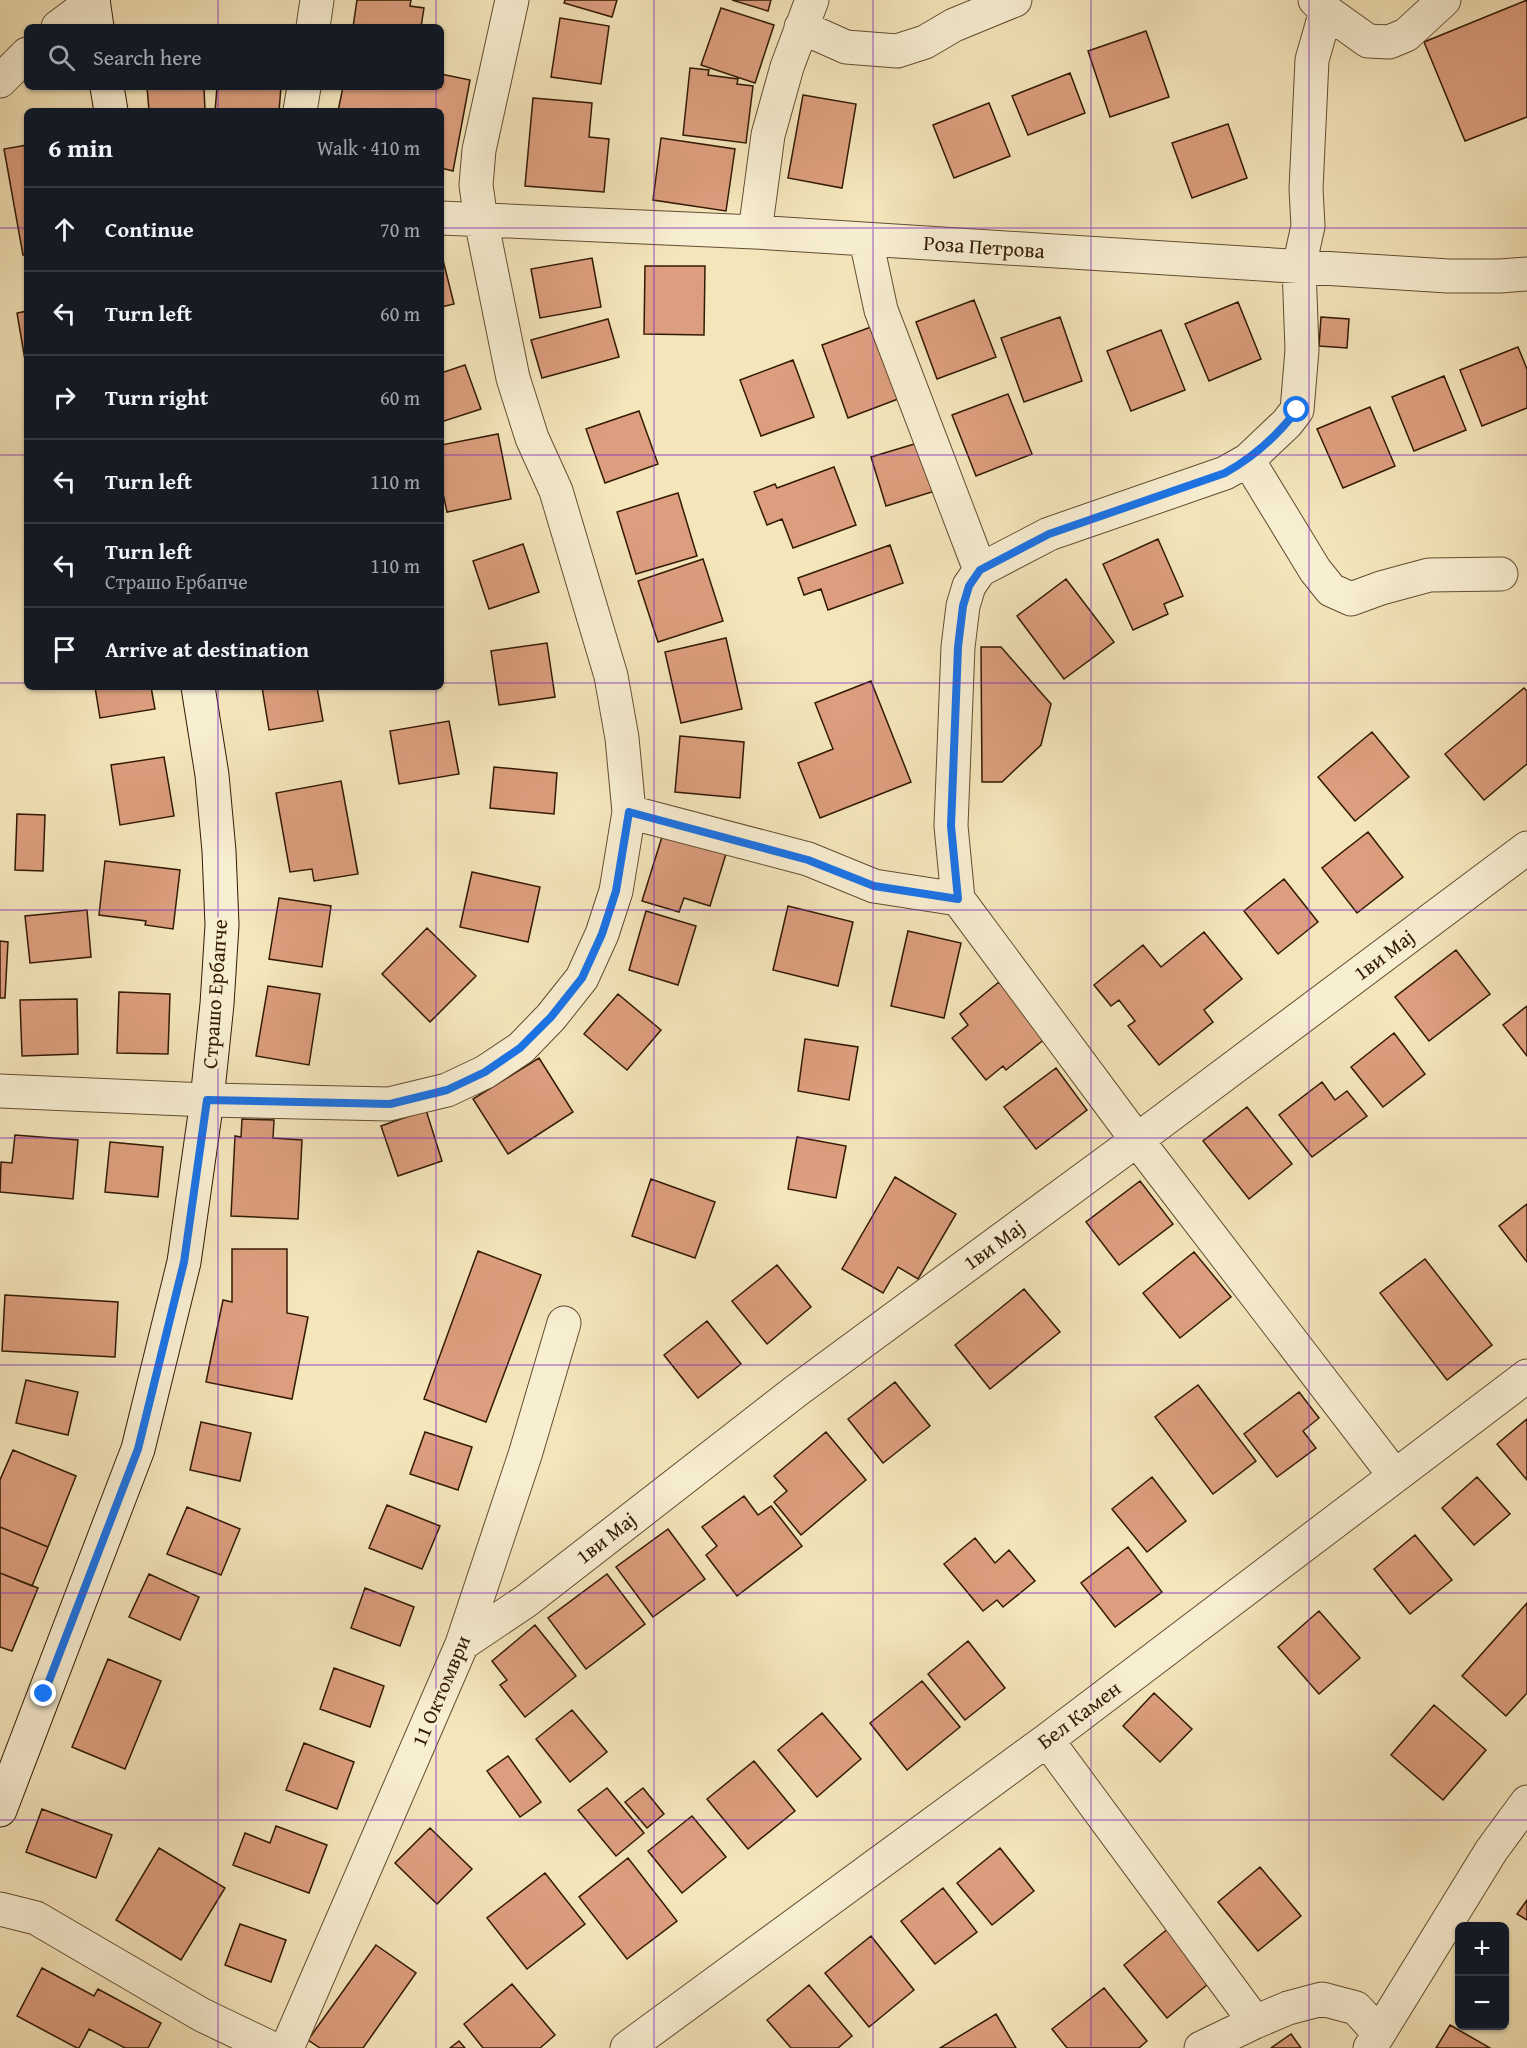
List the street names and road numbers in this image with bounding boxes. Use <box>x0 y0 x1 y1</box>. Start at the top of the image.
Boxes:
street label: Роза Петрова <box>922 227 1046 266</box>
street label: Страшо Ербапче <box>194 918 235 1070</box>
street label: 1ви Мај <box>1347 921 1421 988</box>
street label: 1ви Мај <box>956 1212 1031 1278</box>
street label: 1ви Мај <box>569 1504 643 1571</box>
street label: 11 Октомври <box>403 1630 478 1751</box>
street label: Бел Камен <box>1030 1673 1127 1756</box>

